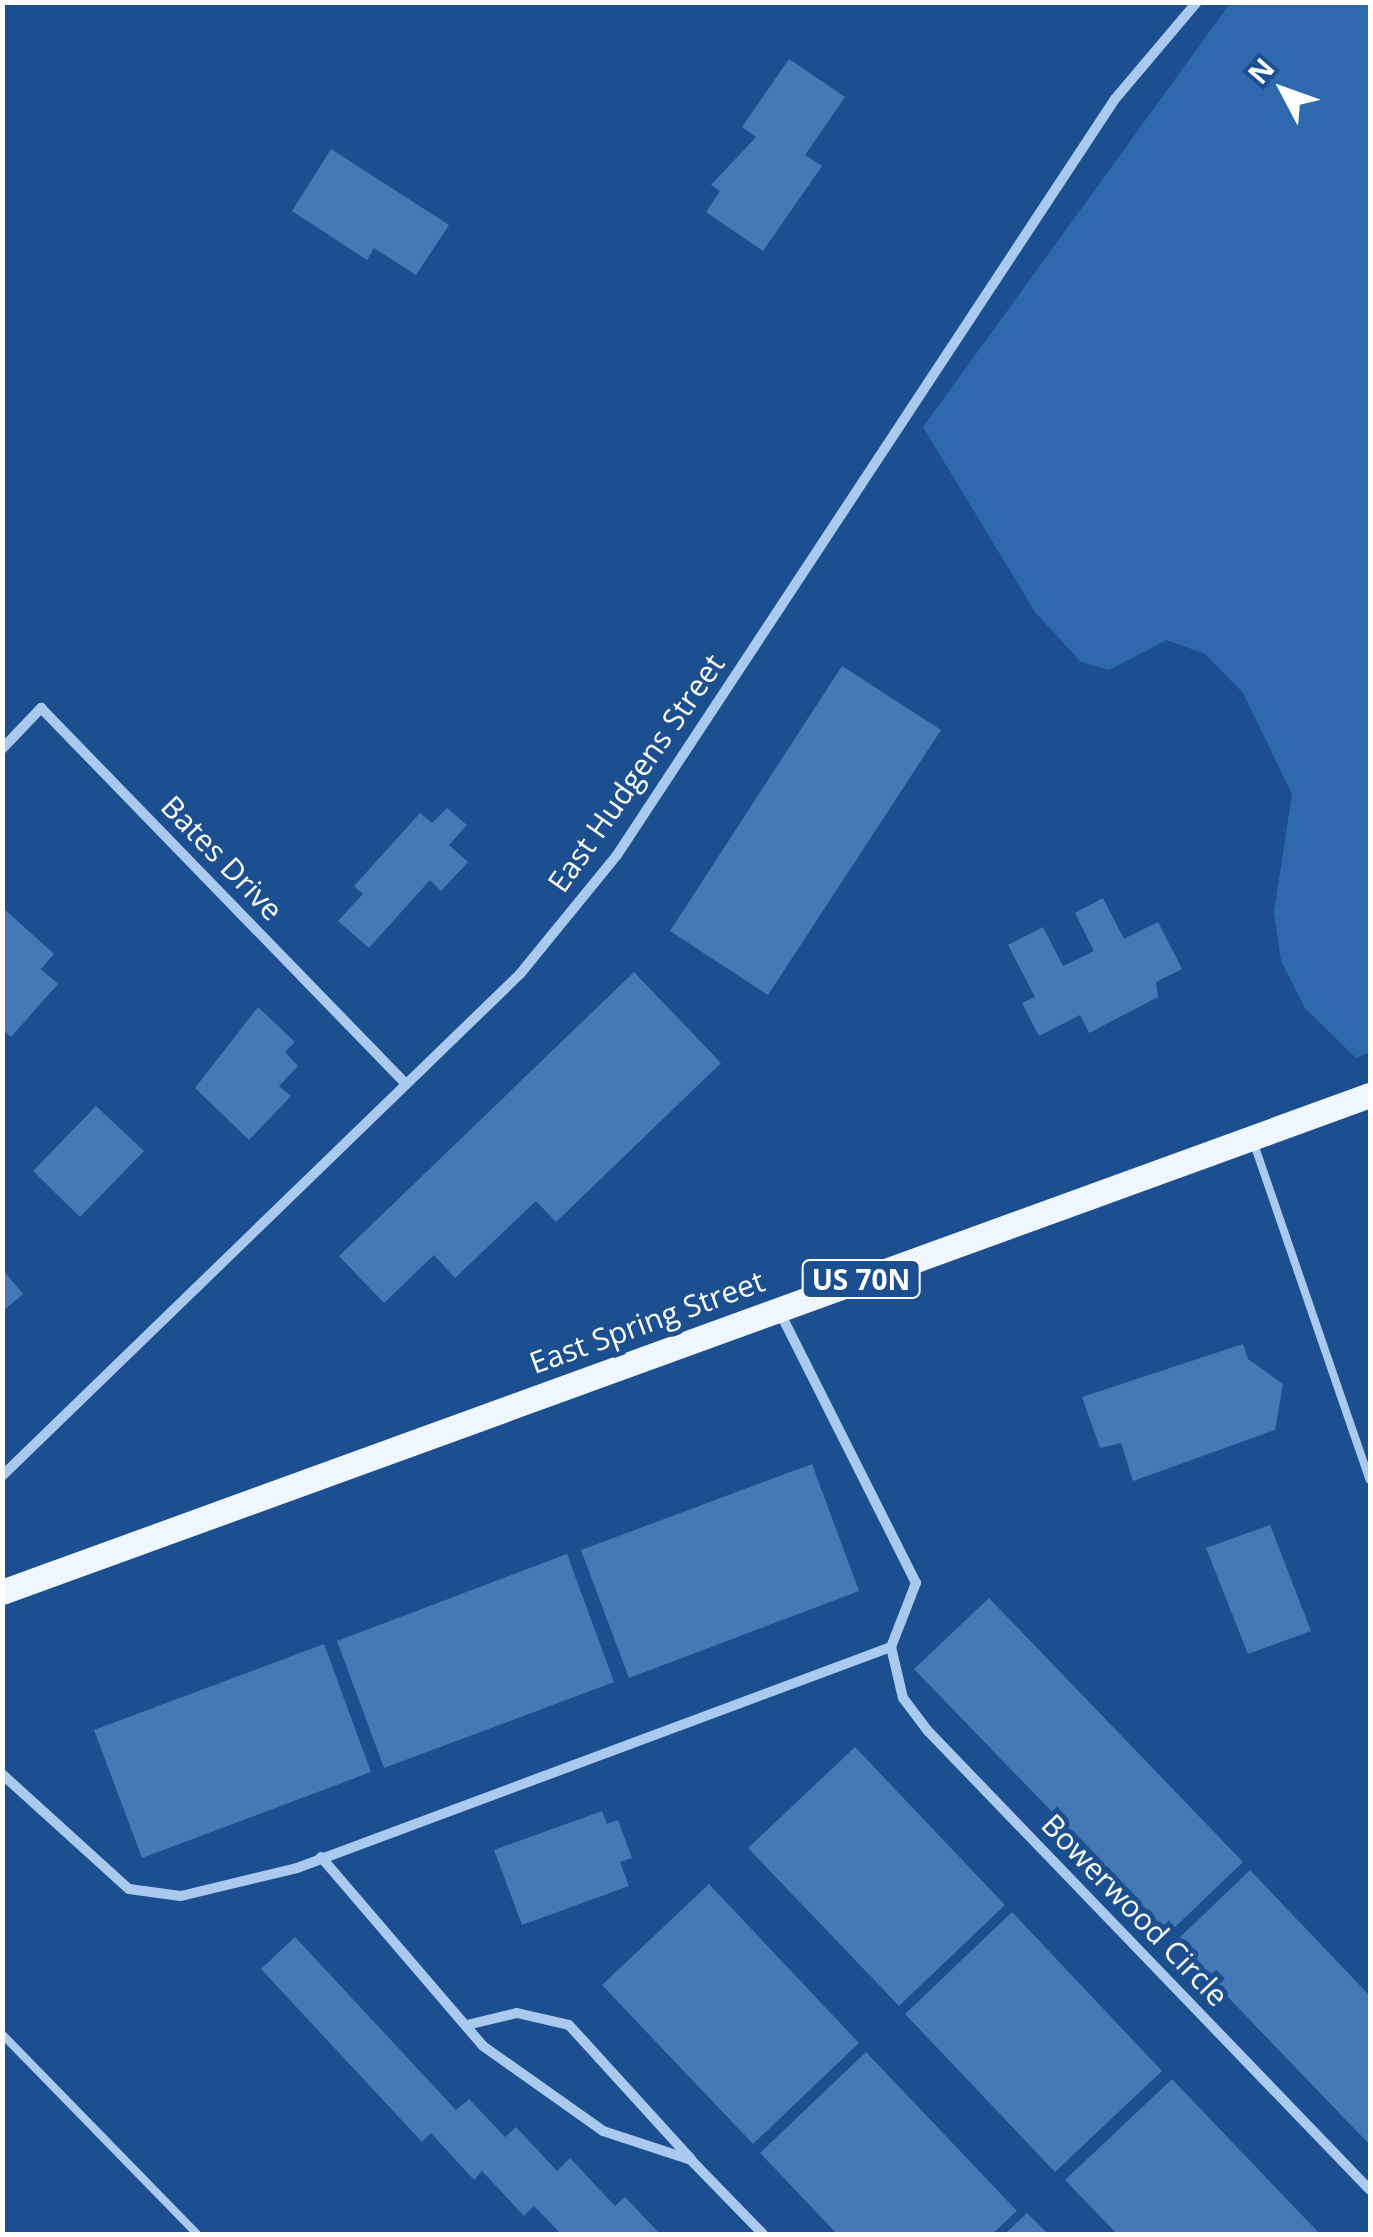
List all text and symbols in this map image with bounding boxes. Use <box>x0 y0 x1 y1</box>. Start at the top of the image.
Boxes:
north arrow <box>1233 40 1333 140</box>
text: N <box>1239 49 1282 91</box>
street label: East Hudgens Street <box>540 647 732 899</box>
street label: Bates Drive <box>154 788 290 928</box>
road number: US 70N <box>801 1256 921 1302</box>
street label: East Spring Street <box>525 1263 769 1381</box>
street label: Bowerwood Circle <box>1034 1807 1236 2013</box>

